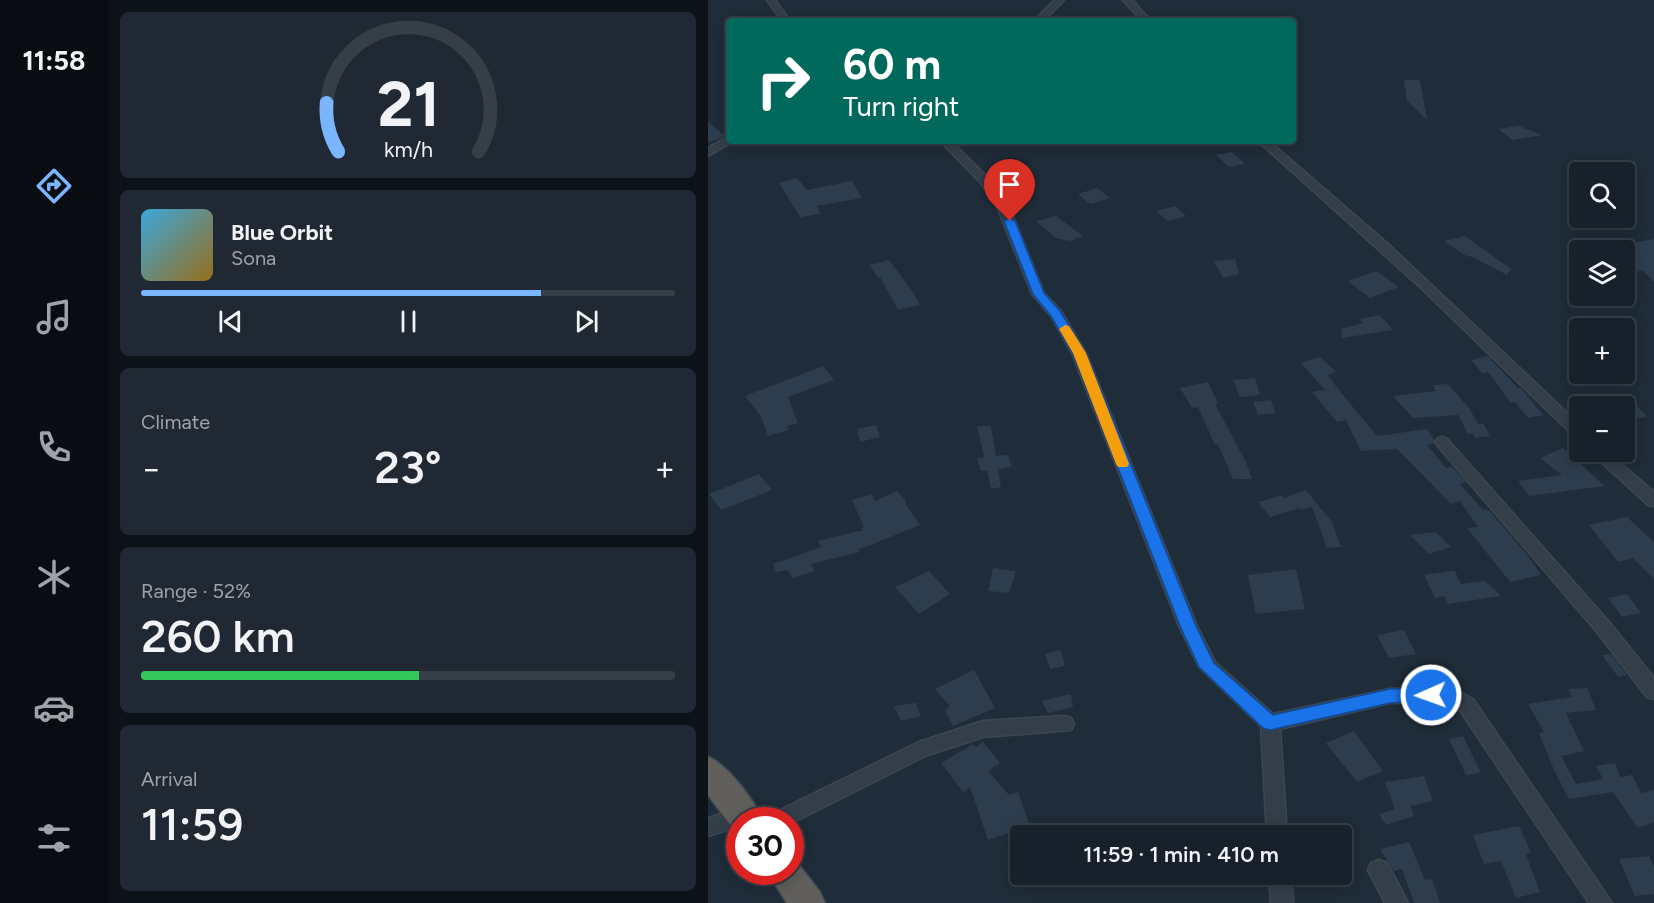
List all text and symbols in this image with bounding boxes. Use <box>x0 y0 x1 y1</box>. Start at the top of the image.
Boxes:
text: 60 m <box>843 39 941 90</box>
icon: right <box>744 42 822 120</box>
text: 11:58 <box>22 44 86 77</box>
text: 21 <box>377 67 439 142</box>
text: Turn right <box>843 90 959 123</box>
text: km/h <box>384 137 432 162</box>
pin <box>984 159 1035 221</box>
map controls <box>1569 162 1635 462</box>
button: search <box>1569 162 1635 228</box>
icon: directions <box>33 165 75 207</box>
icon: arrive <box>993 168 1026 201</box>
text: Blue Orbit <box>231 219 333 246</box>
button: layers <box>1569 240 1635 306</box>
text: Sona <box>231 246 276 270</box>
icon: music <box>33 296 75 338</box>
icon: previous <box>214 305 247 338</box>
icon: pause <box>392 305 425 338</box>
icon: next <box>570 305 603 338</box>
button: + <box>1569 318 1635 384</box>
button: − <box>1569 396 1635 462</box>
text: Climate <box>141 410 210 434</box>
icon: phone <box>33 426 75 468</box>
text: 23° <box>374 440 442 494</box>
text: − <box>141 449 162 488</box>
text: + <box>654 449 675 488</box>
icon: climate <box>33 556 75 598</box>
text: Range · 52% <box>141 579 251 603</box>
text: 260 km <box>141 609 295 663</box>
position arrow <box>1399 663 1463 727</box>
icon: car <box>33 687 75 729</box>
text: Arrival <box>141 767 197 791</box>
text: 11:59 <box>141 797 243 851</box>
speed limit sign: 30 <box>726 807 804 885</box>
icon: filters <box>33 817 75 859</box>
text: 11:59 · 1 min · 410 m <box>1083 841 1279 868</box>

